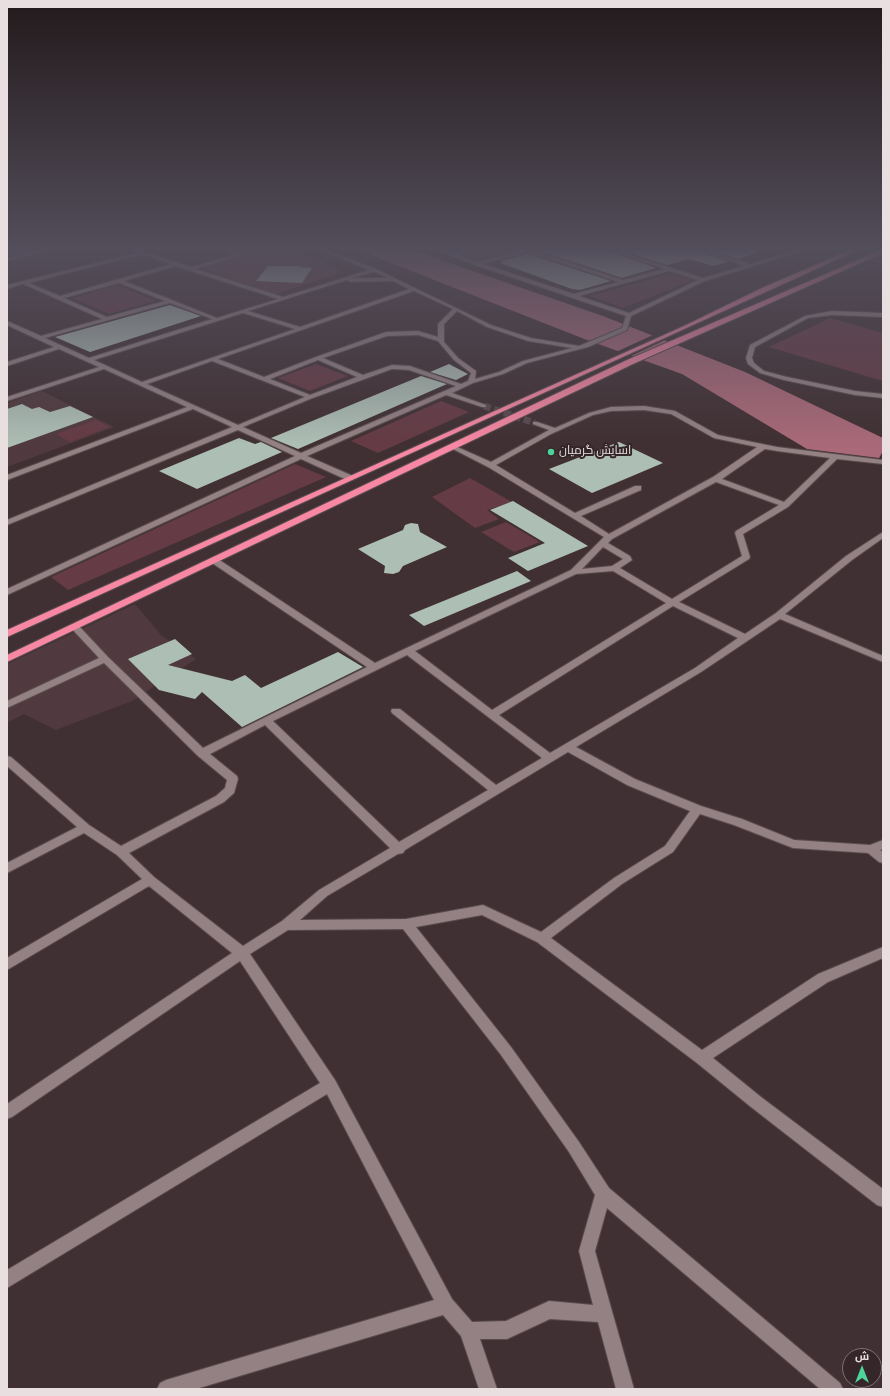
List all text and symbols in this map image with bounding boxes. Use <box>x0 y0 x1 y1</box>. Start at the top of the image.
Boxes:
place label: اسايش گرميان <box>559 445 631 459</box>
marker: اسايش گرميان <box>546 447 556 457</box>
north arrow <box>842 1348 882 1388</box>
text: ش <box>855 1350 869 1364</box>

